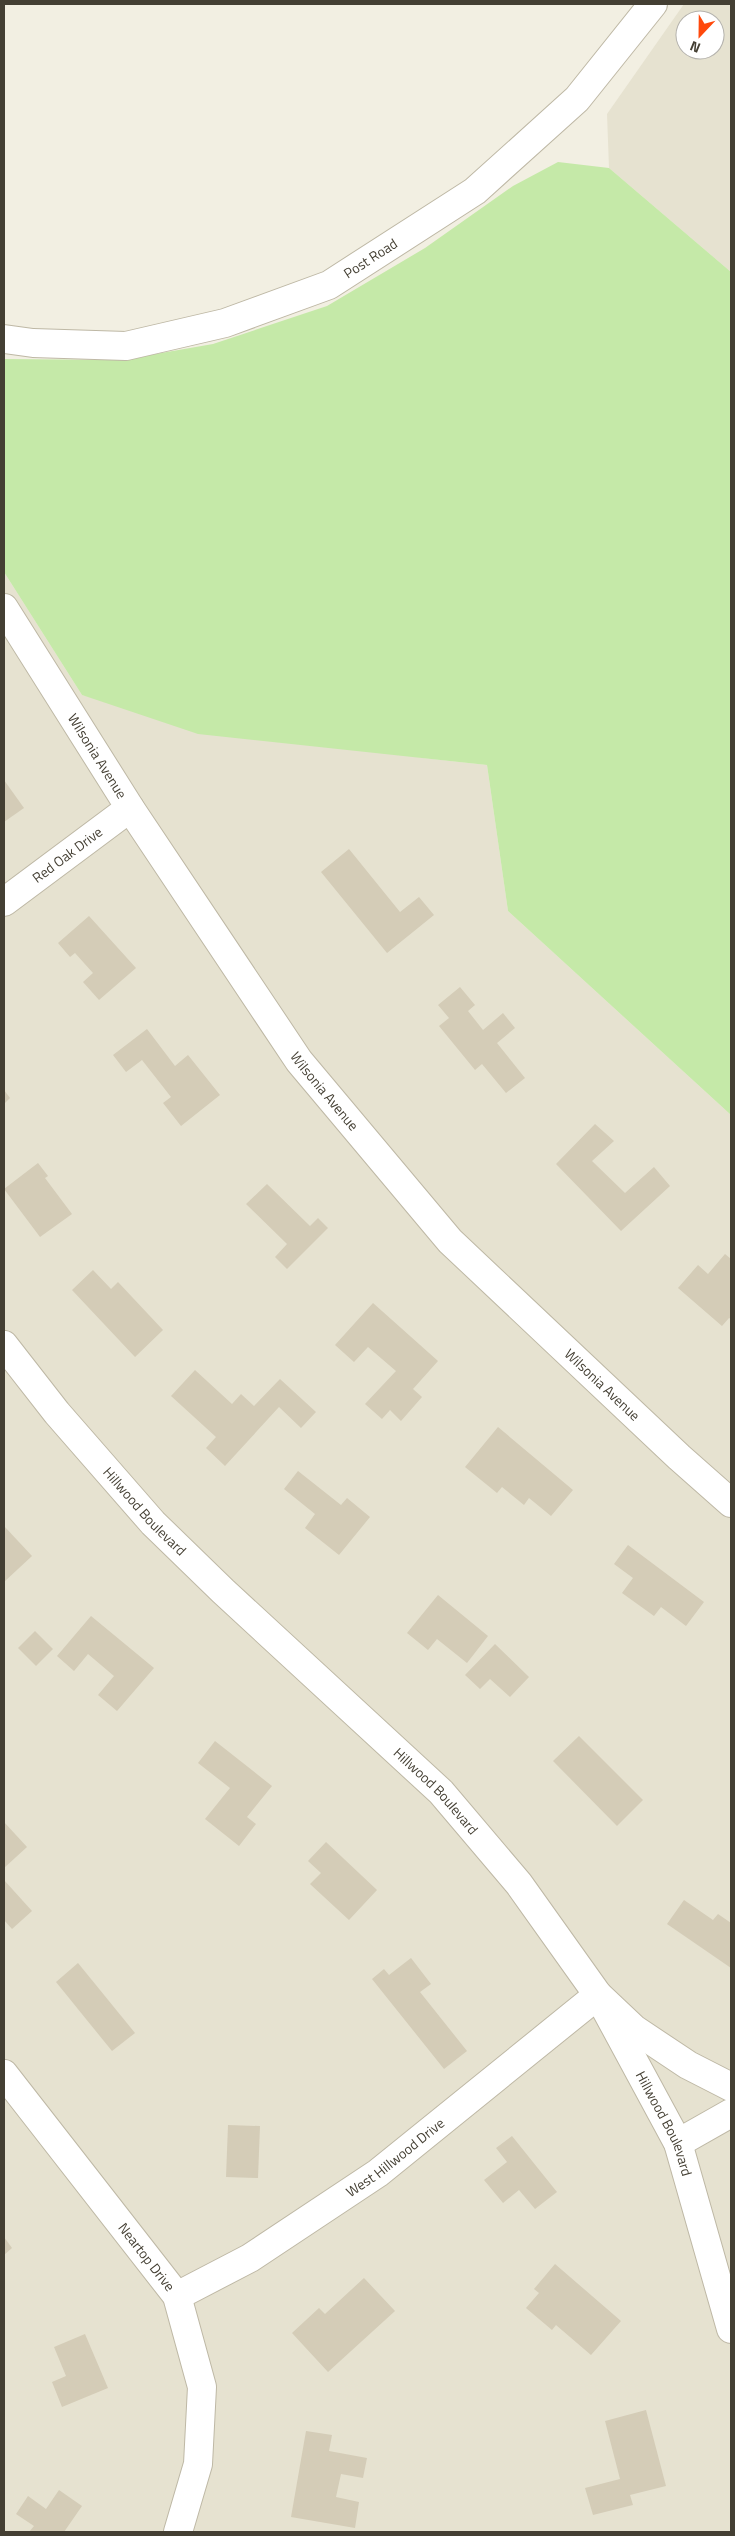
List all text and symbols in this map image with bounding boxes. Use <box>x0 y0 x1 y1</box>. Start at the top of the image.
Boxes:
north arrow <box>675 10 725 60</box>
text: N <box>687 36 703 59</box>
street label: Post Road <box>339 233 401 283</box>
street label: Wilsonia Avenue <box>63 709 132 803</box>
street label: Red Oak Drive <box>28 821 106 888</box>
street label: Wilsonia Avenue <box>286 1047 364 1135</box>
street label: Wilsonia Avenue <box>560 1343 645 1425</box>
street label: Hillwood Boulevard <box>99 1462 191 1560</box>
street label: Hillwood Boulevard <box>389 1742 484 1839</box>
street label: Hillwood Boulevard <box>631 2067 698 2178</box>
street label: West Hillwood Drive <box>341 2112 449 2202</box>
street label: Neartop Drive <box>114 2218 180 2295</box>

